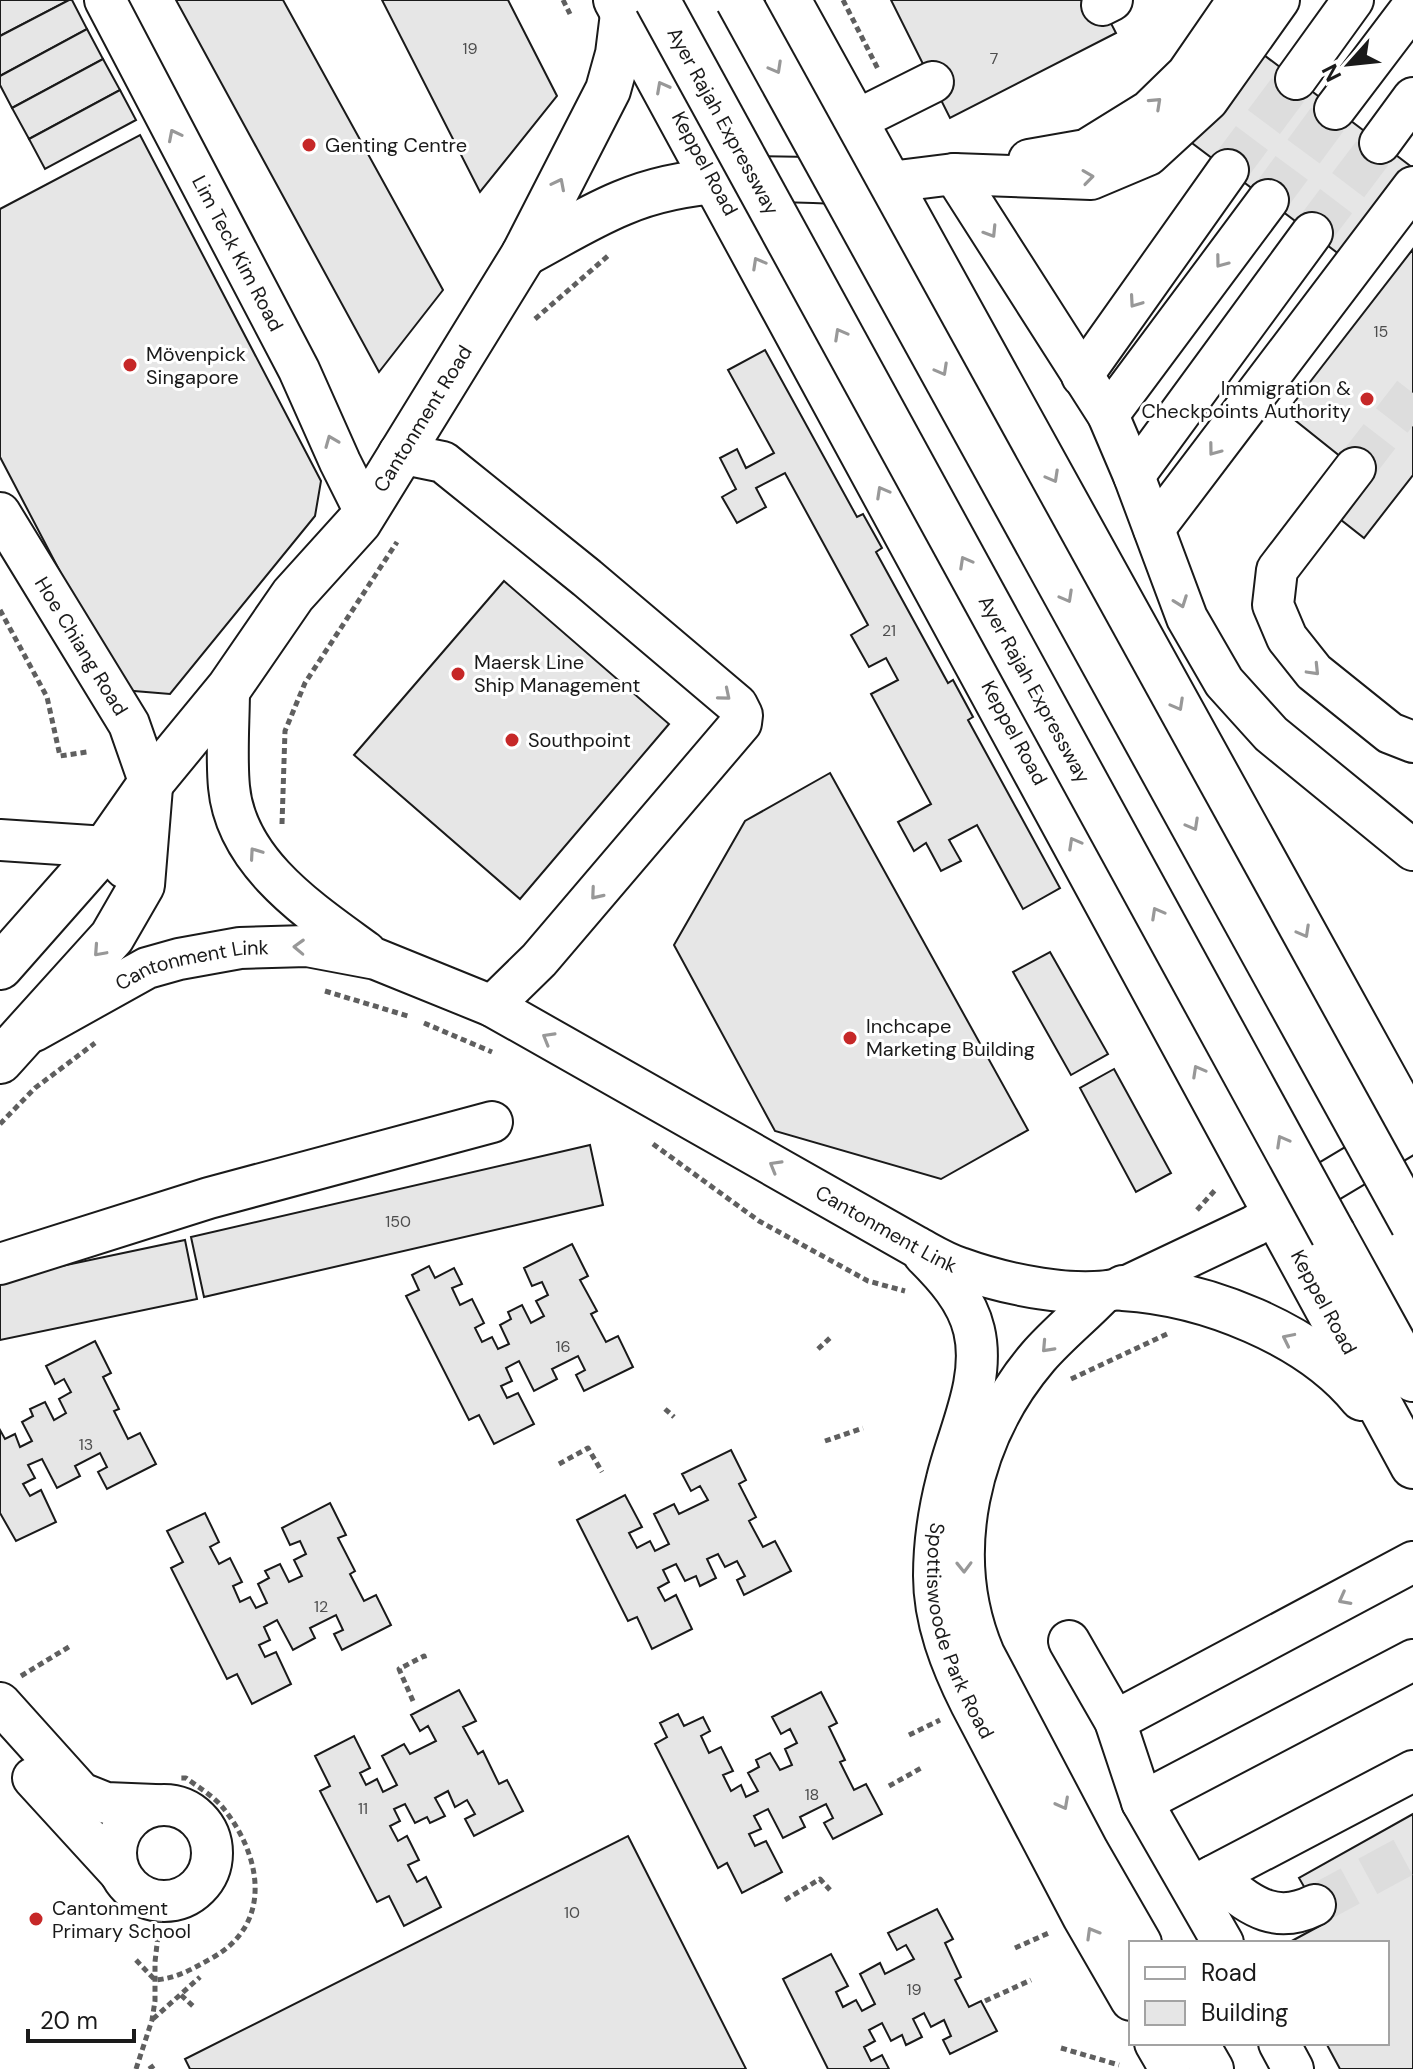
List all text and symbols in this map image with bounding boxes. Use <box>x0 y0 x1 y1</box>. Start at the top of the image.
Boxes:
street label: Ayer Rajah Expressway <box>661 23 785 219</box>
north arrow <box>1309 24 1389 104</box>
house number: 19 <box>462 38 478 59</box>
house number: 7 <box>990 48 998 69</box>
text: N <box>1315 59 1348 87</box>
one-way arrow <box>766 60 781 75</box>
one-way arrow <box>657 81 672 96</box>
one-way arrow <box>1147 98 1161 113</box>
street label: Keppel Road <box>666 107 744 220</box>
one-way arrow <box>169 129 184 144</box>
place label: Genting Centre <box>325 132 467 158</box>
marker: Genting Centre <box>300 136 318 154</box>
one-way arrow <box>1081 169 1094 186</box>
street label: Lim Teck Kim Road <box>186 171 289 336</box>
one-way arrow <box>549 178 565 193</box>
one-way arrow <box>982 223 997 238</box>
one-way arrow <box>1217 254 1231 268</box>
one-way arrow <box>752 258 768 272</box>
one-way arrow <box>1130 293 1145 307</box>
house number: 15 <box>1374 321 1388 342</box>
one-way arrow <box>834 328 849 342</box>
street label: Cantonment Road <box>368 340 478 497</box>
place label: Mövenpick Singapore <box>146 341 246 390</box>
marker: Mövenpick Singapore <box>121 356 139 374</box>
one-way arrow <box>932 361 948 375</box>
place label: Immigration & Checkpoints Authority <box>1142 375 1351 424</box>
marker: Immigration & Checkpoints Authority <box>1358 390 1376 408</box>
one-way arrow <box>325 435 341 449</box>
one-way arrow <box>1210 441 1224 456</box>
one-way arrow <box>1043 468 1059 483</box>
one-way arrow <box>877 485 892 500</box>
one-way arrow <box>959 556 974 570</box>
street label: Hoe Chiang Road <box>29 572 134 720</box>
one-way arrow <box>1058 589 1073 604</box>
street label: Ayer Rajah Expressway <box>973 591 1096 788</box>
one-way arrow <box>1171 594 1188 608</box>
house number: 21 <box>882 620 896 641</box>
place label: Maersk Line Ship Management <box>474 649 641 698</box>
one-way arrow <box>1305 661 1319 675</box>
marker: Maersk Line Ship Management <box>449 665 467 683</box>
street label: Keppel Road <box>975 676 1053 790</box>
one-way arrow <box>716 685 730 700</box>
one-way arrow <box>1169 696 1184 711</box>
place label: Southpoint <box>528 727 631 753</box>
marker: Southpoint <box>503 731 521 749</box>
one-way arrow <box>1183 816 1199 831</box>
one-way arrow <box>1068 837 1084 852</box>
one-way arrow <box>250 847 265 861</box>
one-way arrow <box>591 885 606 899</box>
one-way arrow <box>1151 907 1166 921</box>
one-way arrow <box>1294 923 1310 938</box>
street label: Cantonment Link <box>110 934 269 996</box>
one-way arrow <box>292 938 305 955</box>
one-way arrow <box>95 941 109 956</box>
place label: Inchcape Marketing Building <box>866 1013 1035 1062</box>
marker: Inchcape Marketing Building <box>841 1029 859 1047</box>
one-way arrow <box>543 1032 557 1048</box>
one-way arrow <box>1193 1065 1208 1080</box>
one-way arrow <box>1276 1135 1291 1149</box>
one-way arrow <box>769 1160 783 1176</box>
street label: Cantonment Link <box>811 1179 961 1279</box>
house number: 150 <box>385 1211 411 1232</box>
street label: Keppel Road <box>1285 1245 1363 1359</box>
one-way arrow <box>1281 1333 1296 1349</box>
house number: 16 <box>555 1336 571 1357</box>
one-way arrow <box>1042 1338 1057 1352</box>
house number: 13 <box>79 1434 93 1455</box>
street label: Spottiswoode Park Road <box>921 1521 1000 1743</box>
one-way arrow <box>955 1561 972 1573</box>
one-way arrow <box>1338 1589 1353 1604</box>
house number: 12 <box>314 1596 328 1617</box>
house number: 18 <box>805 1784 819 1805</box>
one-way arrow <box>1053 1795 1068 1810</box>
house number: 11 <box>358 1798 368 1819</box>
place label: Cantonment Primary School <box>52 1895 191 1944</box>
house number: 10 <box>564 1902 580 1923</box>
marker: Cantonment Primary School <box>27 1910 45 1928</box>
one-way arrow <box>1086 1927 1102 1942</box>
legend <box>1129 1941 1389 2045</box>
text: Road <box>1201 1957 1257 1988</box>
house number: 19 <box>906 1979 922 2000</box>
scale bar <box>28 1993 134 2043</box>
text: Building <box>1201 1997 1288 2028</box>
text: 20 m <box>40 2005 98 2036</box>

